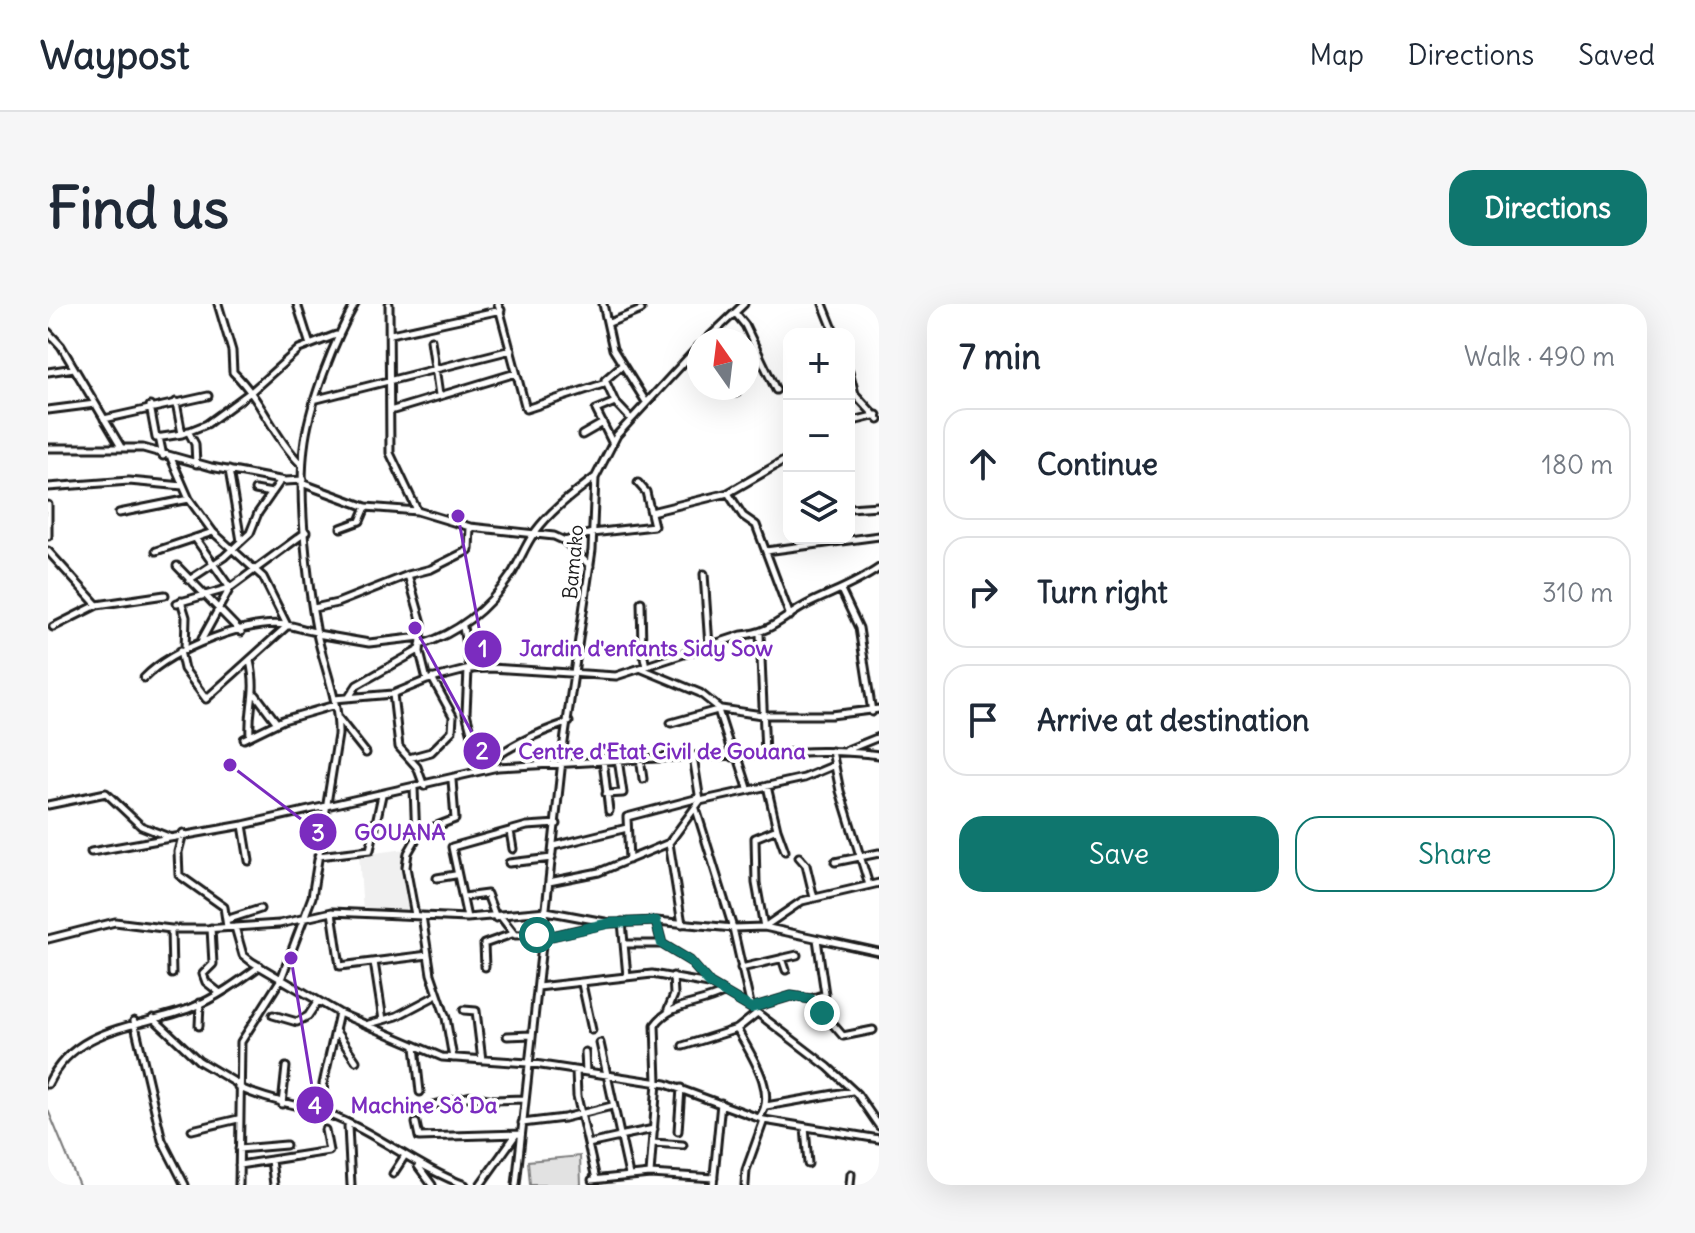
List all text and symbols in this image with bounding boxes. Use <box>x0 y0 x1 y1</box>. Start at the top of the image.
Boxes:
text: Waypost <box>40 32 190 79</box>
text: Map <box>1309 37 1364 73</box>
text: Directions <box>1408 37 1534 73</box>
text: Saved <box>1578 37 1655 73</box>
button: Directions <box>1449 170 1647 246</box>
text: Find us <box>48 173 229 243</box>
north arrow <box>687 328 759 400</box>
map controls <box>783 328 855 544</box>
button: + <box>783 328 855 400</box>
text: 7 min <box>959 335 1041 378</box>
text: Walk · 490 m <box>1464 340 1615 373</box>
button: − <box>783 400 855 472</box>
icon: ahead <box>961 442 1005 486</box>
text: Continue <box>1037 445 1158 483</box>
text: 180 m <box>1542 448 1613 481</box>
button: layers <box>783 472 855 544</box>
street label: Bamako <box>557 524 588 600</box>
icon: right <box>961 570 1005 614</box>
text: Turn right <box>1037 573 1168 611</box>
text: 310 m <box>1542 576 1613 609</box>
callout: Jardin d'enfants Sidy Sow <box>463 626 788 672</box>
text: 1 <box>478 633 488 663</box>
text: Jardin d'enfants Sidy Sow <box>519 634 774 662</box>
icon: arrive <box>961 698 1005 742</box>
text: Arrive at destination <box>1037 701 1309 739</box>
callout: Centre d'Etat Civil de Gouana <box>462 728 822 774</box>
text: 2 <box>475 735 489 765</box>
text: Centre d'Etat Civil de Gouana <box>518 737 806 765</box>
callout: GOUANA <box>298 809 461 855</box>
button: Save <box>959 816 1279 892</box>
button: Share <box>1295 816 1615 892</box>
text: 3 <box>311 817 325 847</box>
text: GOUANA <box>354 818 446 846</box>
route start <box>519 917 555 953</box>
route end <box>804 995 840 1031</box>
callout: Machine Sô Da <box>295 1082 514 1128</box>
text: 4 <box>308 1090 322 1120</box>
text: Machine Sô Da <box>351 1091 498 1119</box>

